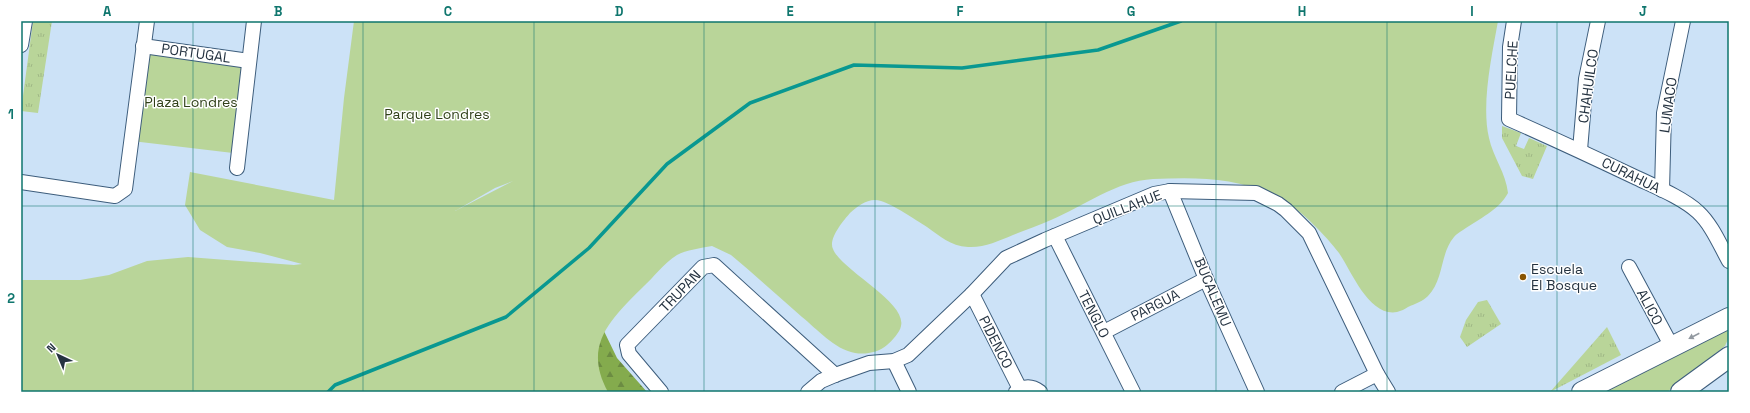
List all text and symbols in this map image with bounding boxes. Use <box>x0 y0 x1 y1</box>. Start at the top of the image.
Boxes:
text: A <box>103 3 112 20</box>
text: B <box>274 3 283 20</box>
text: C <box>444 3 452 20</box>
text: D <box>615 3 624 20</box>
text: E <box>786 3 794 20</box>
text: F <box>957 3 964 20</box>
text: G <box>1127 3 1135 20</box>
text: H <box>1298 3 1306 20</box>
text: I <box>1470 3 1474 20</box>
text: J <box>1639 3 1647 20</box>
street label: PORTUGAL <box>160 39 232 67</box>
street label: PUELCHE <box>1500 40 1522 100</box>
street label: CHAHUILCO <box>1574 48 1602 124</box>
street label: LUMACO <box>1655 76 1681 134</box>
park label: Plaza Londres <box>144 93 238 111</box>
park label: Parque Londres <box>384 105 490 123</box>
text: 1 <box>8 106 14 123</box>
street label: CURAHUA <box>1599 153 1663 197</box>
street label: QUILLAHUE <box>1090 186 1164 228</box>
street label: BUCALEMU <box>1190 255 1236 329</box>
place label: Escuela El Bosque <box>1531 260 1597 294</box>
street label: TRUPAN <box>655 266 705 316</box>
marker: Escuela El Bosque <box>1518 272 1528 282</box>
street label: PARGUA <box>1128 285 1183 325</box>
street label: ALICO <box>1633 286 1667 328</box>
street label: TENGLO <box>1074 287 1114 341</box>
text: 2 <box>7 290 15 307</box>
street label: PIDENCO <box>975 313 1017 371</box>
one-way arrow <box>1688 333 1700 339</box>
north arrow <box>38 335 78 375</box>
text: N <box>44 340 59 355</box>

